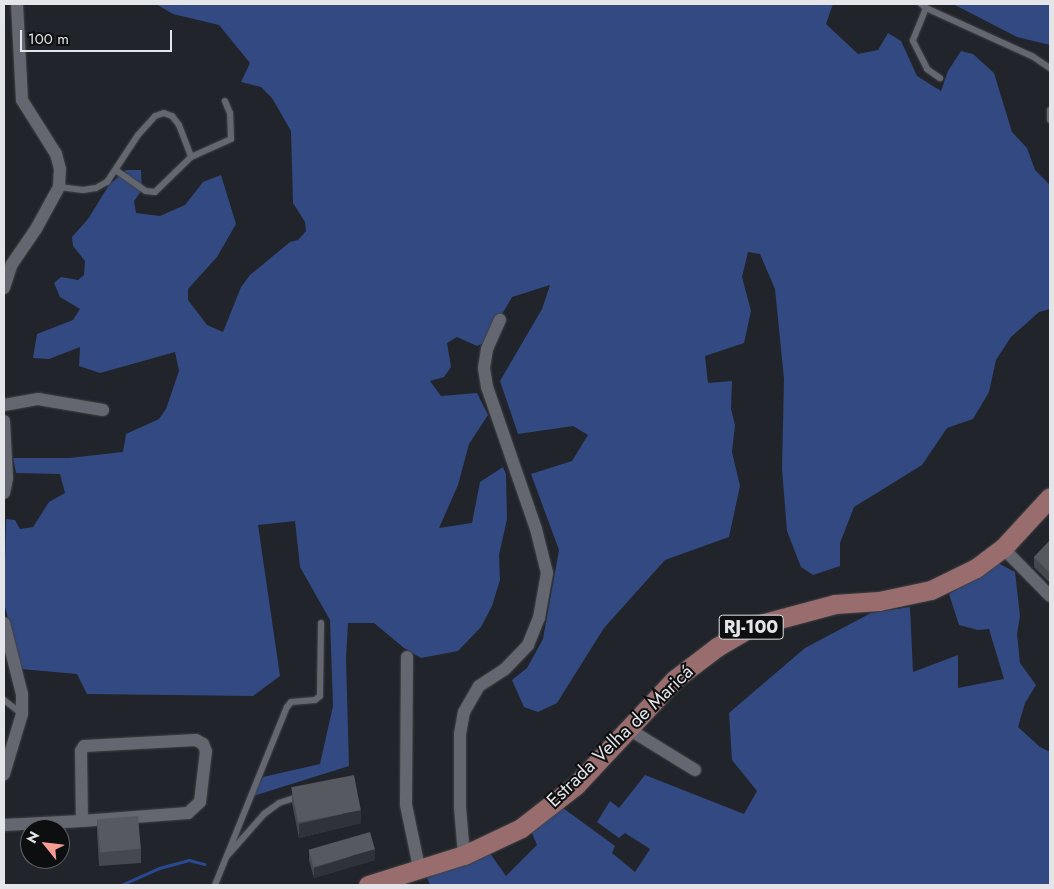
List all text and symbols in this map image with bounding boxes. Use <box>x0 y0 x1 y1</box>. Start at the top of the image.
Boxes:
scale bar <box>22 20 175 52</box>
text: 100 m <box>28 28 69 50</box>
road number: RJ-100 <box>718 612 784 642</box>
street label: Estrada Velha de Maricá <box>542 660 698 812</box>
north arrow <box>20 819 70 869</box>
text: N <box>21 827 44 847</box>

